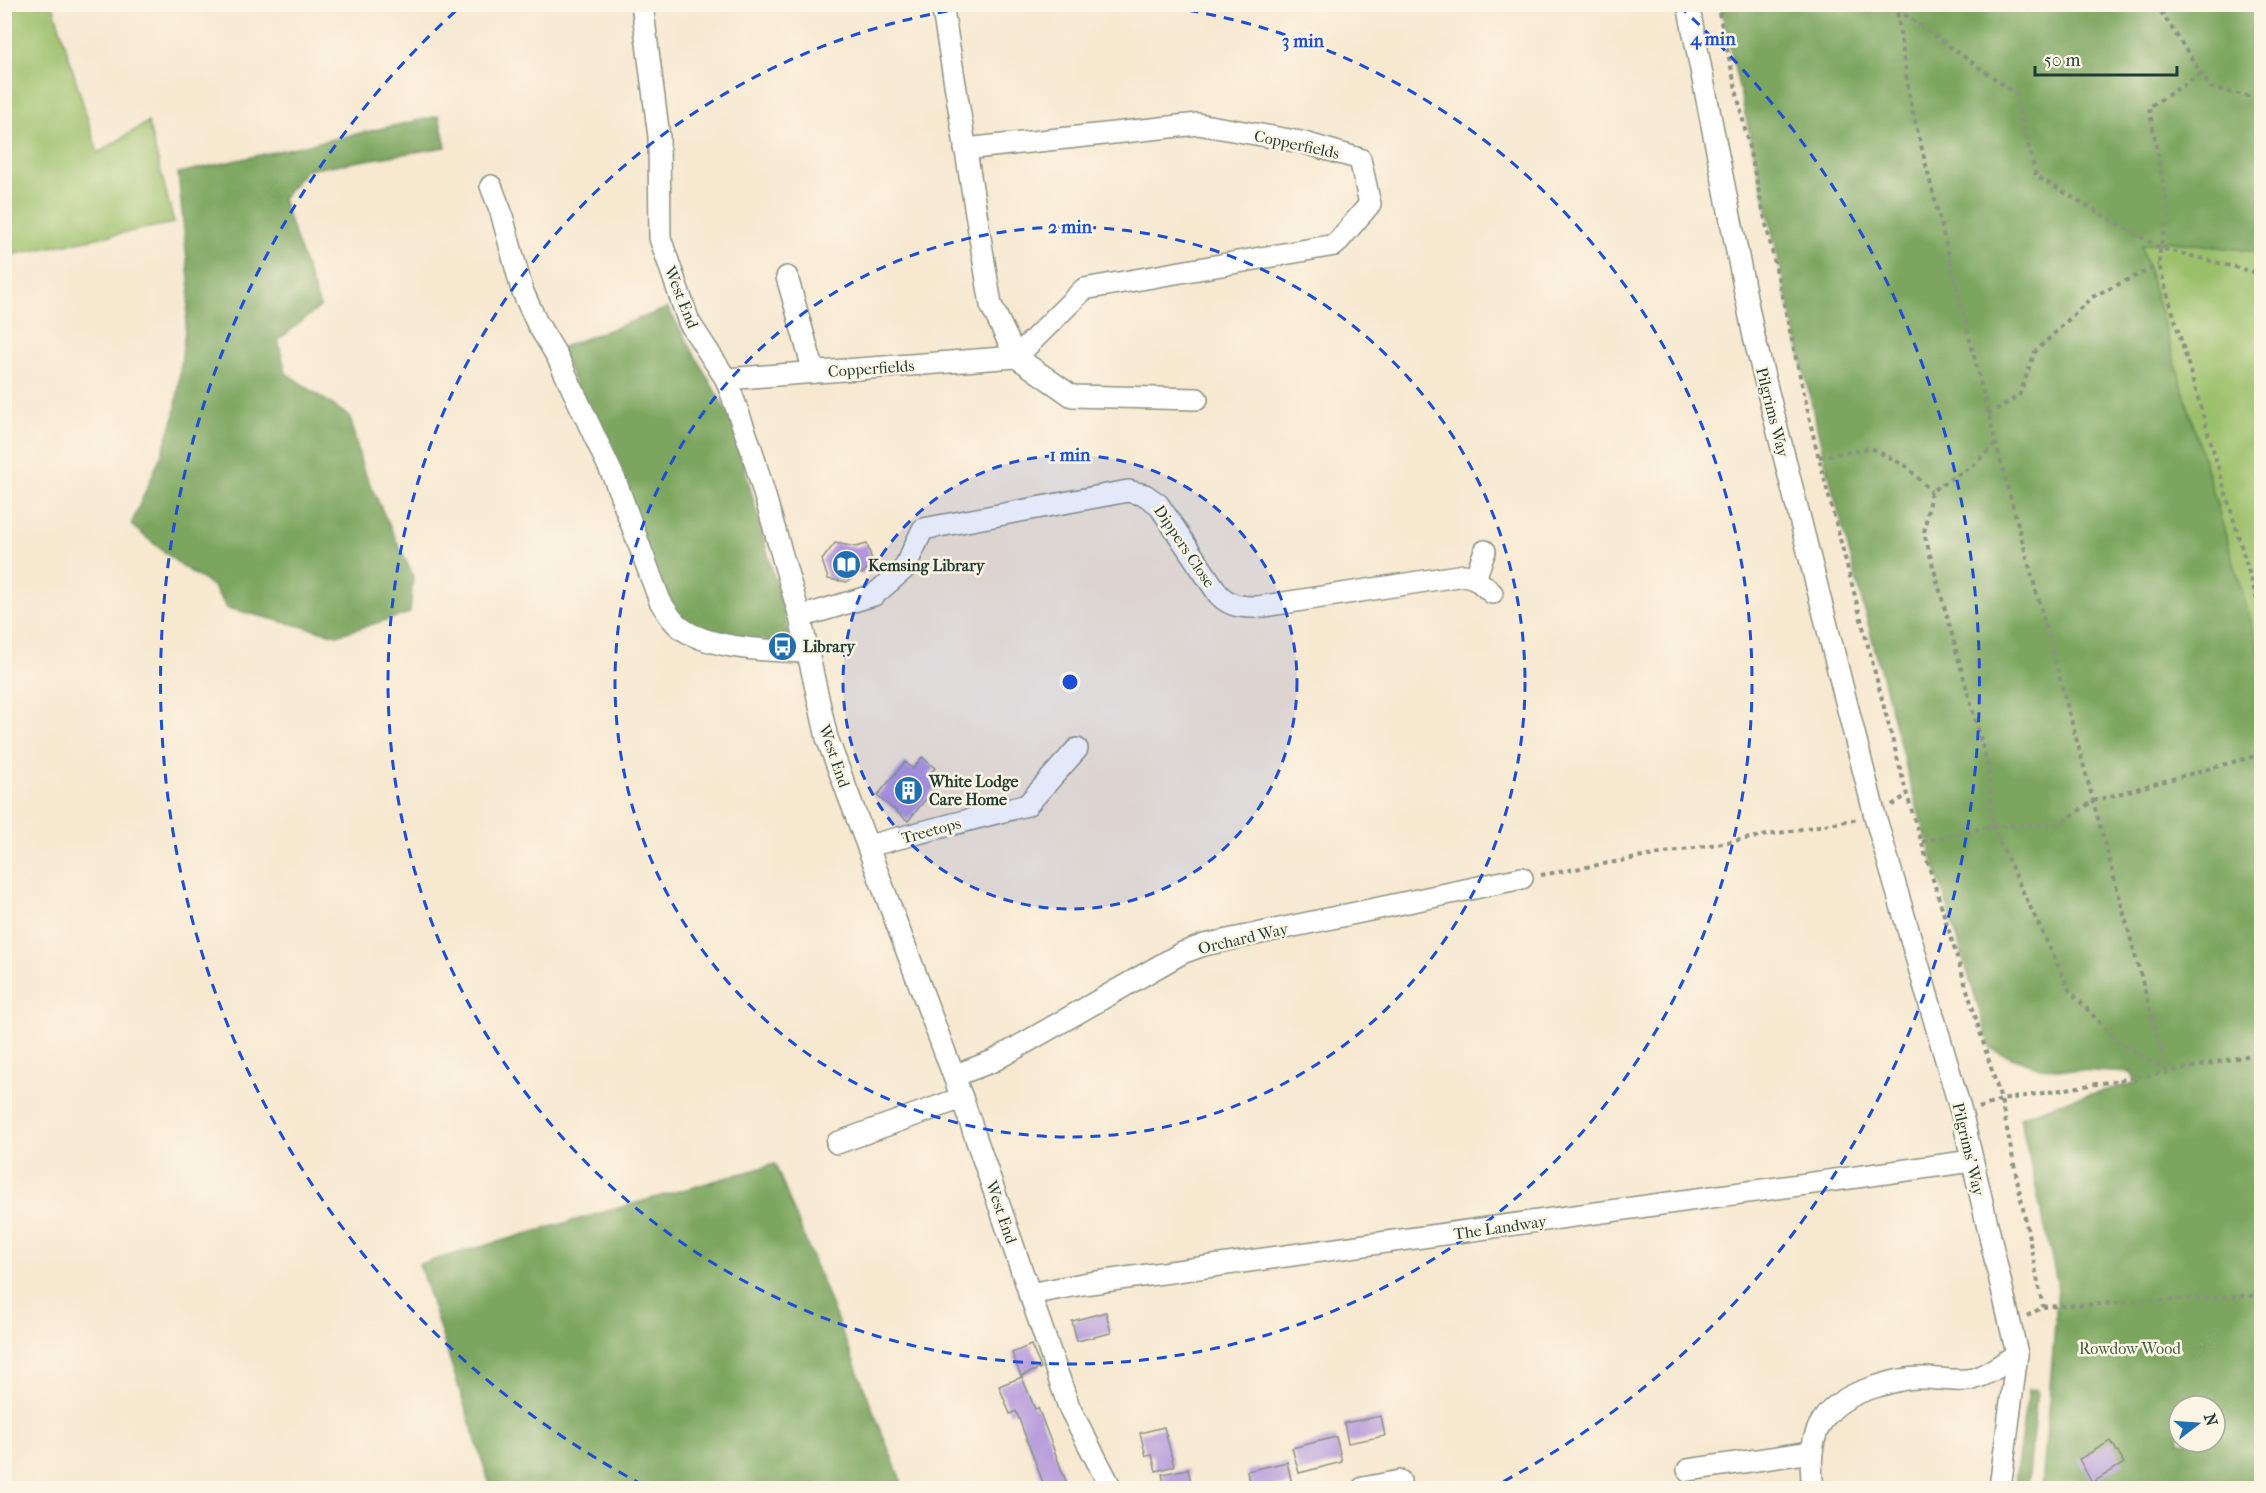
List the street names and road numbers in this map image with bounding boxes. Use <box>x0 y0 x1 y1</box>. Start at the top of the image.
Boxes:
street label: Copperfields <box>1253 126 1341 163</box>
street label: West End <box>660 262 703 331</box>
street label: Copperfields <box>827 356 915 381</box>
street label: Pilgrims Way <box>1752 365 1793 459</box>
street label: Dippers Close <box>1150 501 1219 591</box>
street label: West End <box>815 721 854 790</box>
street label: Treetops <box>899 813 963 848</box>
street label: Orchard Way <box>1196 919 1290 958</box>
street label: Pilgrims' Way <box>1949 1101 1989 1198</box>
street label: West End <box>982 1177 1021 1246</box>
street label: The Landway <box>1452 1212 1548 1243</box>

